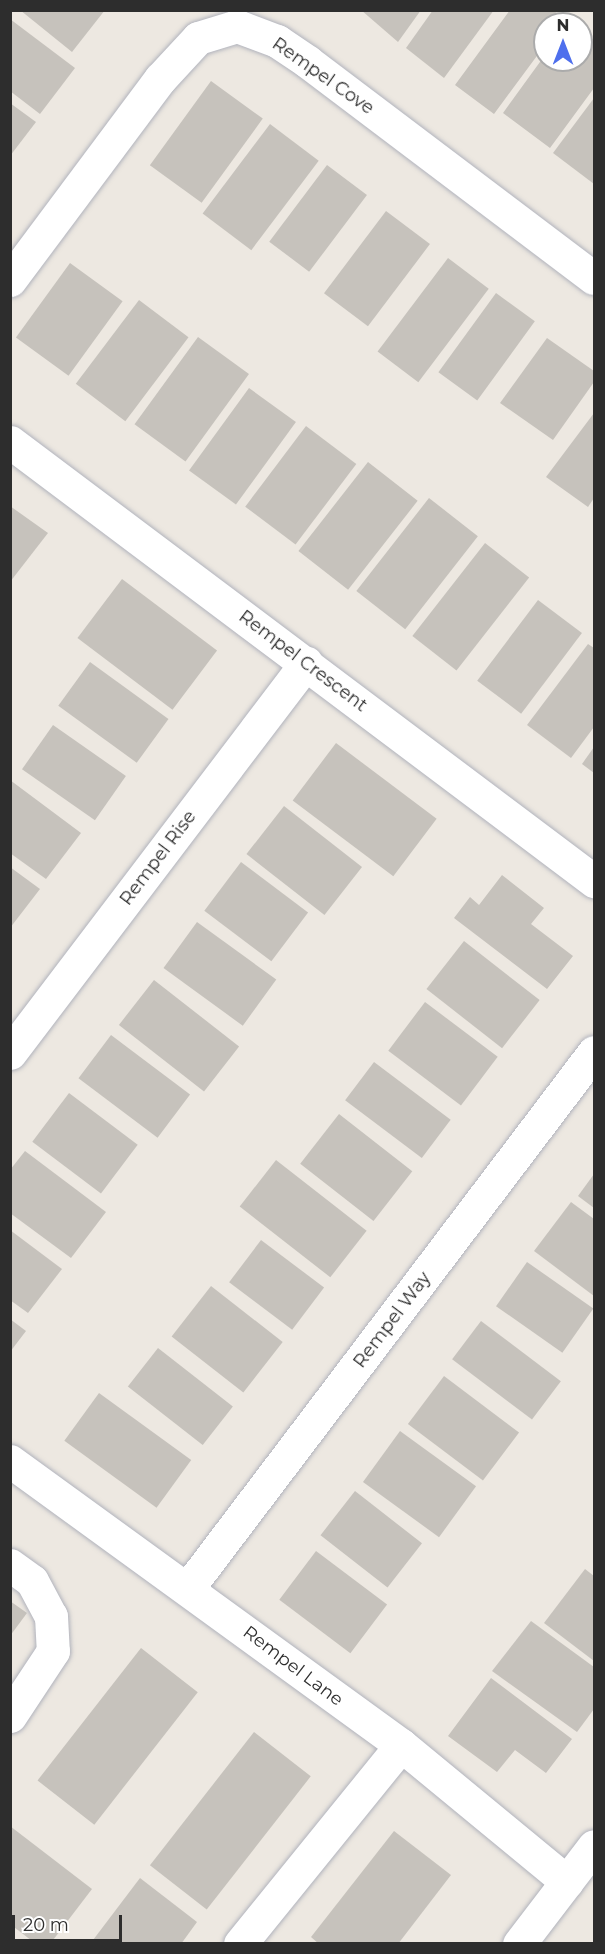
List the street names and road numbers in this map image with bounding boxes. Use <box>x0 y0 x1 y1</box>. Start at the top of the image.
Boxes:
street label: Rempel Cove <box>268 33 378 119</box>
street label: Rempel Crescent <box>234 606 372 716</box>
street label: Rempel Rise <box>115 806 201 910</box>
street label: Rempel Way <box>349 1268 435 1372</box>
street label: Rempel Lane <box>239 1621 347 1711</box>

